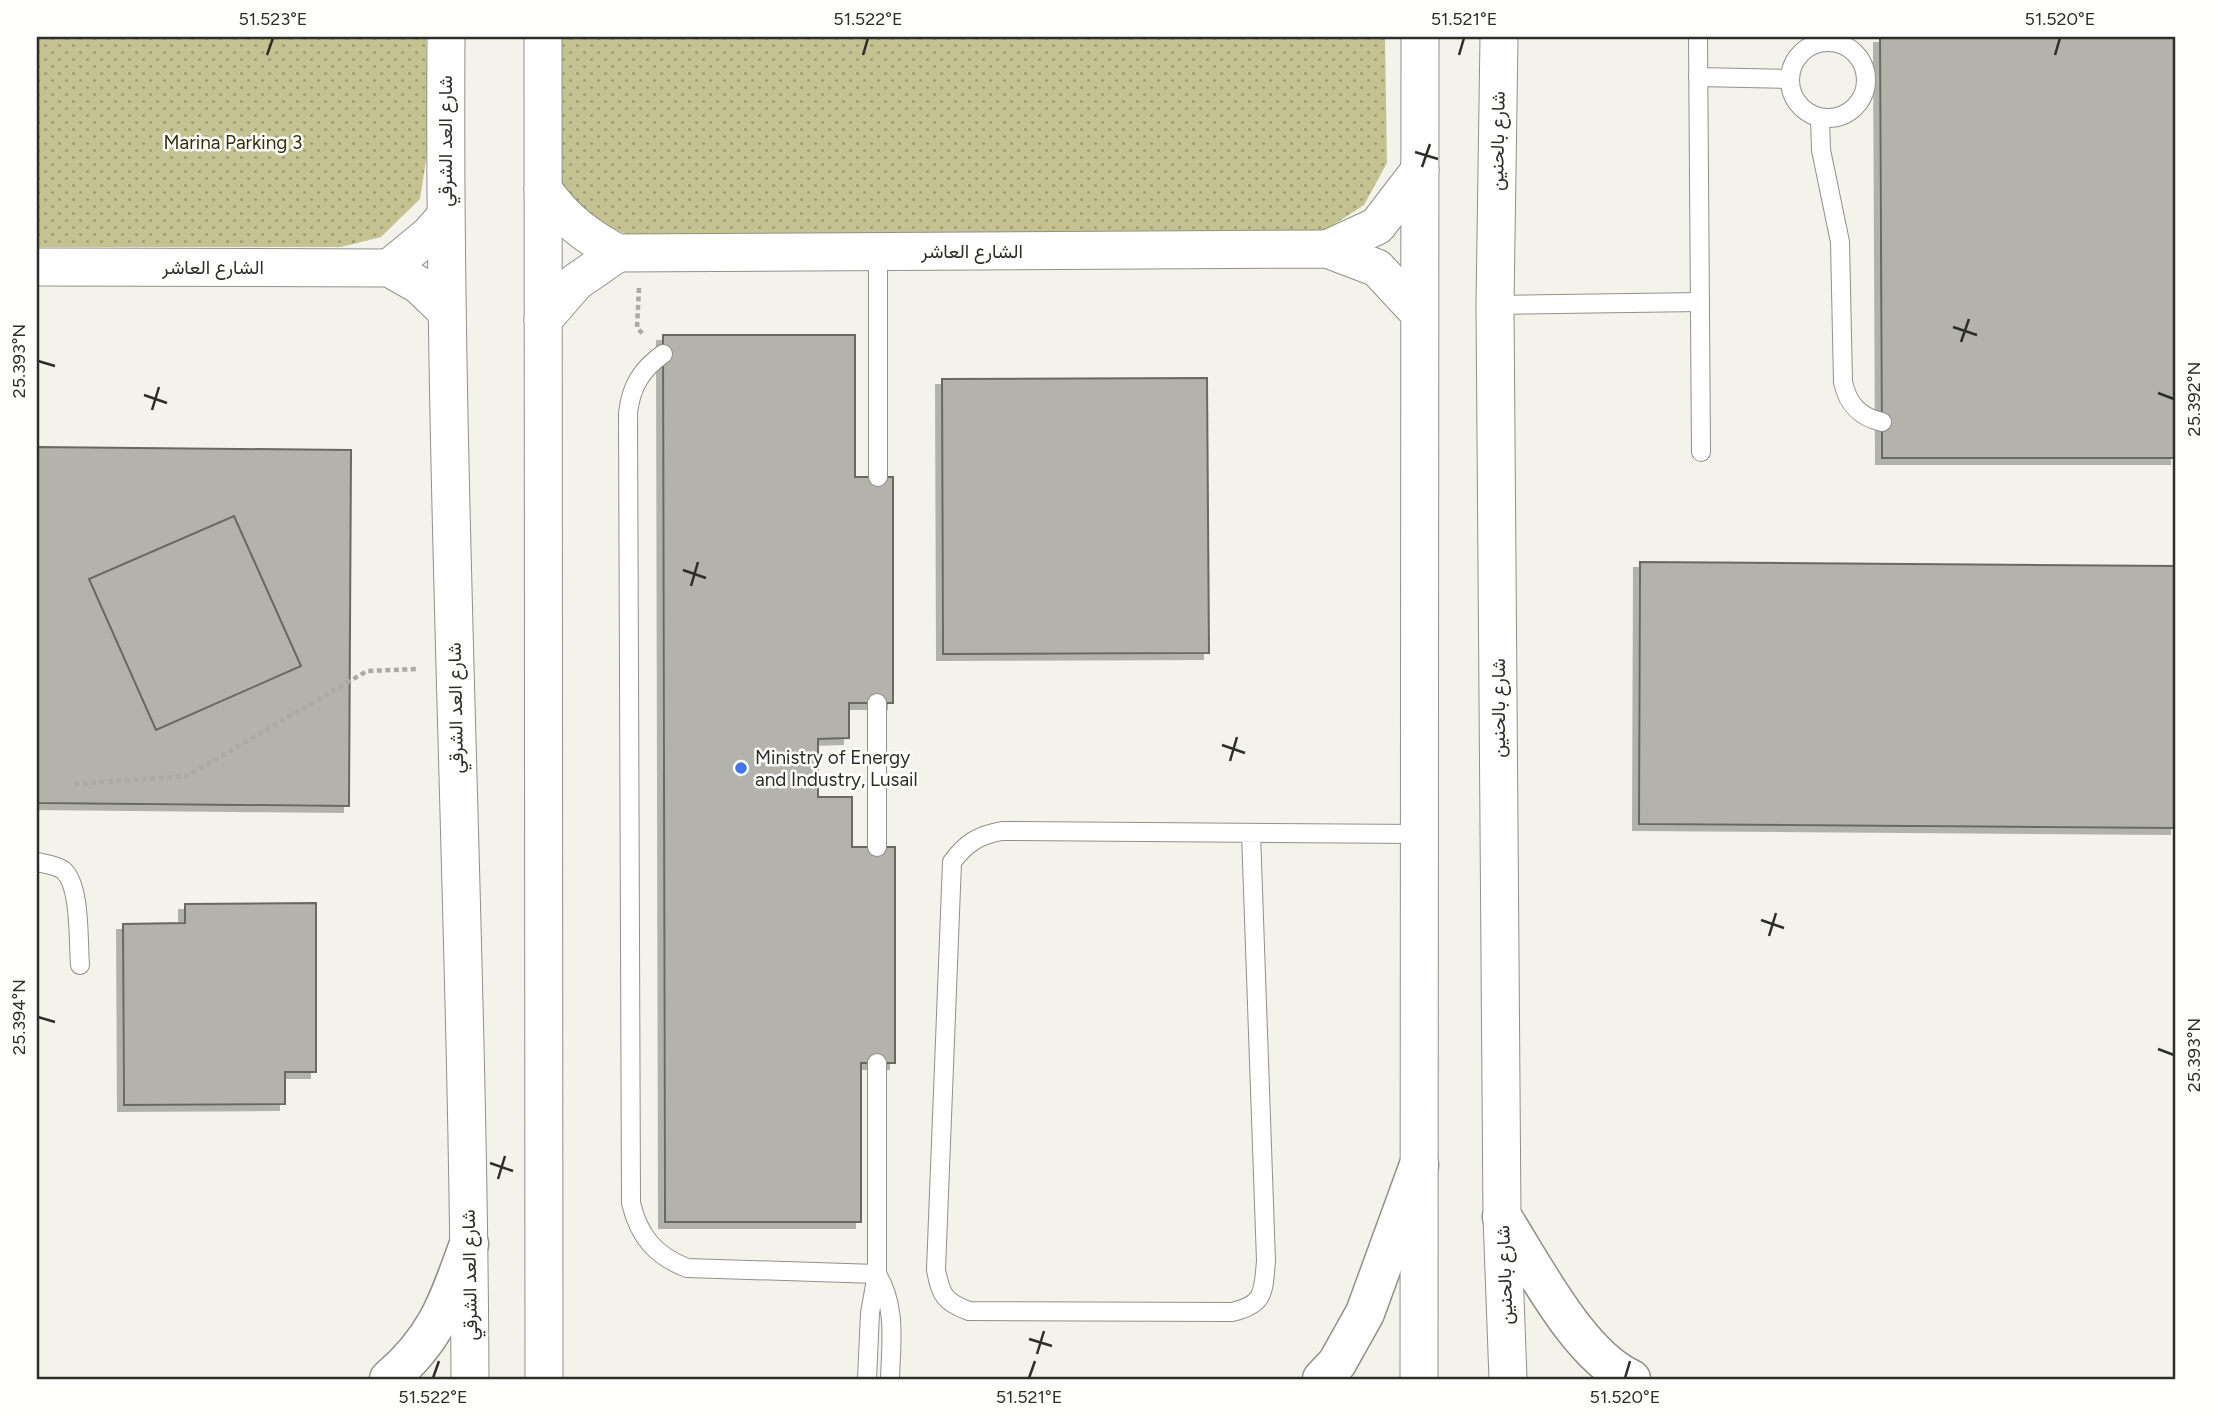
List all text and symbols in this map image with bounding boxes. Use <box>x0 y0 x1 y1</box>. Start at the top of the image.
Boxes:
text: 51.523°E <box>238 8 308 30</box>
text: 51.522°E <box>833 8 903 30</box>
text: 51.521°E <box>1431 8 1497 30</box>
text: 51.520°E <box>2025 8 2095 30</box>
street label: شارع العد الشرقي <box>434 75 461 207</box>
street label: شارع بالحنين <box>1485 91 1511 191</box>
park label: Marina Parking 3 <box>164 131 302 154</box>
street label: الشارع العاشر <box>920 240 1023 264</box>
street label: الشارع العاشر <box>161 256 264 280</box>
text: 25.393°N <box>8 324 30 398</box>
text: 25.392°N <box>2183 362 2205 436</box>
street label: شارع العد الشرقي <box>443 642 472 774</box>
street label: شارع بالحنين <box>1487 658 1511 758</box>
place label: Ministry of Energy and Industry, Lusail <box>755 746 918 791</box>
marker: Ministry of Energy and Industry, Lusail <box>733 760 749 776</box>
text: 25.394°N <box>8 979 30 1055</box>
text: 25.393°N <box>2183 1018 2205 1092</box>
street label: شارع العد الشرقي <box>457 1209 486 1341</box>
street label: شارع بالحنين <box>1491 1225 1519 1325</box>
text: 51.522°E <box>398 1386 468 1408</box>
text: 51.521°E <box>996 1386 1062 1408</box>
text: 51.520°E <box>1590 1386 1660 1408</box>

